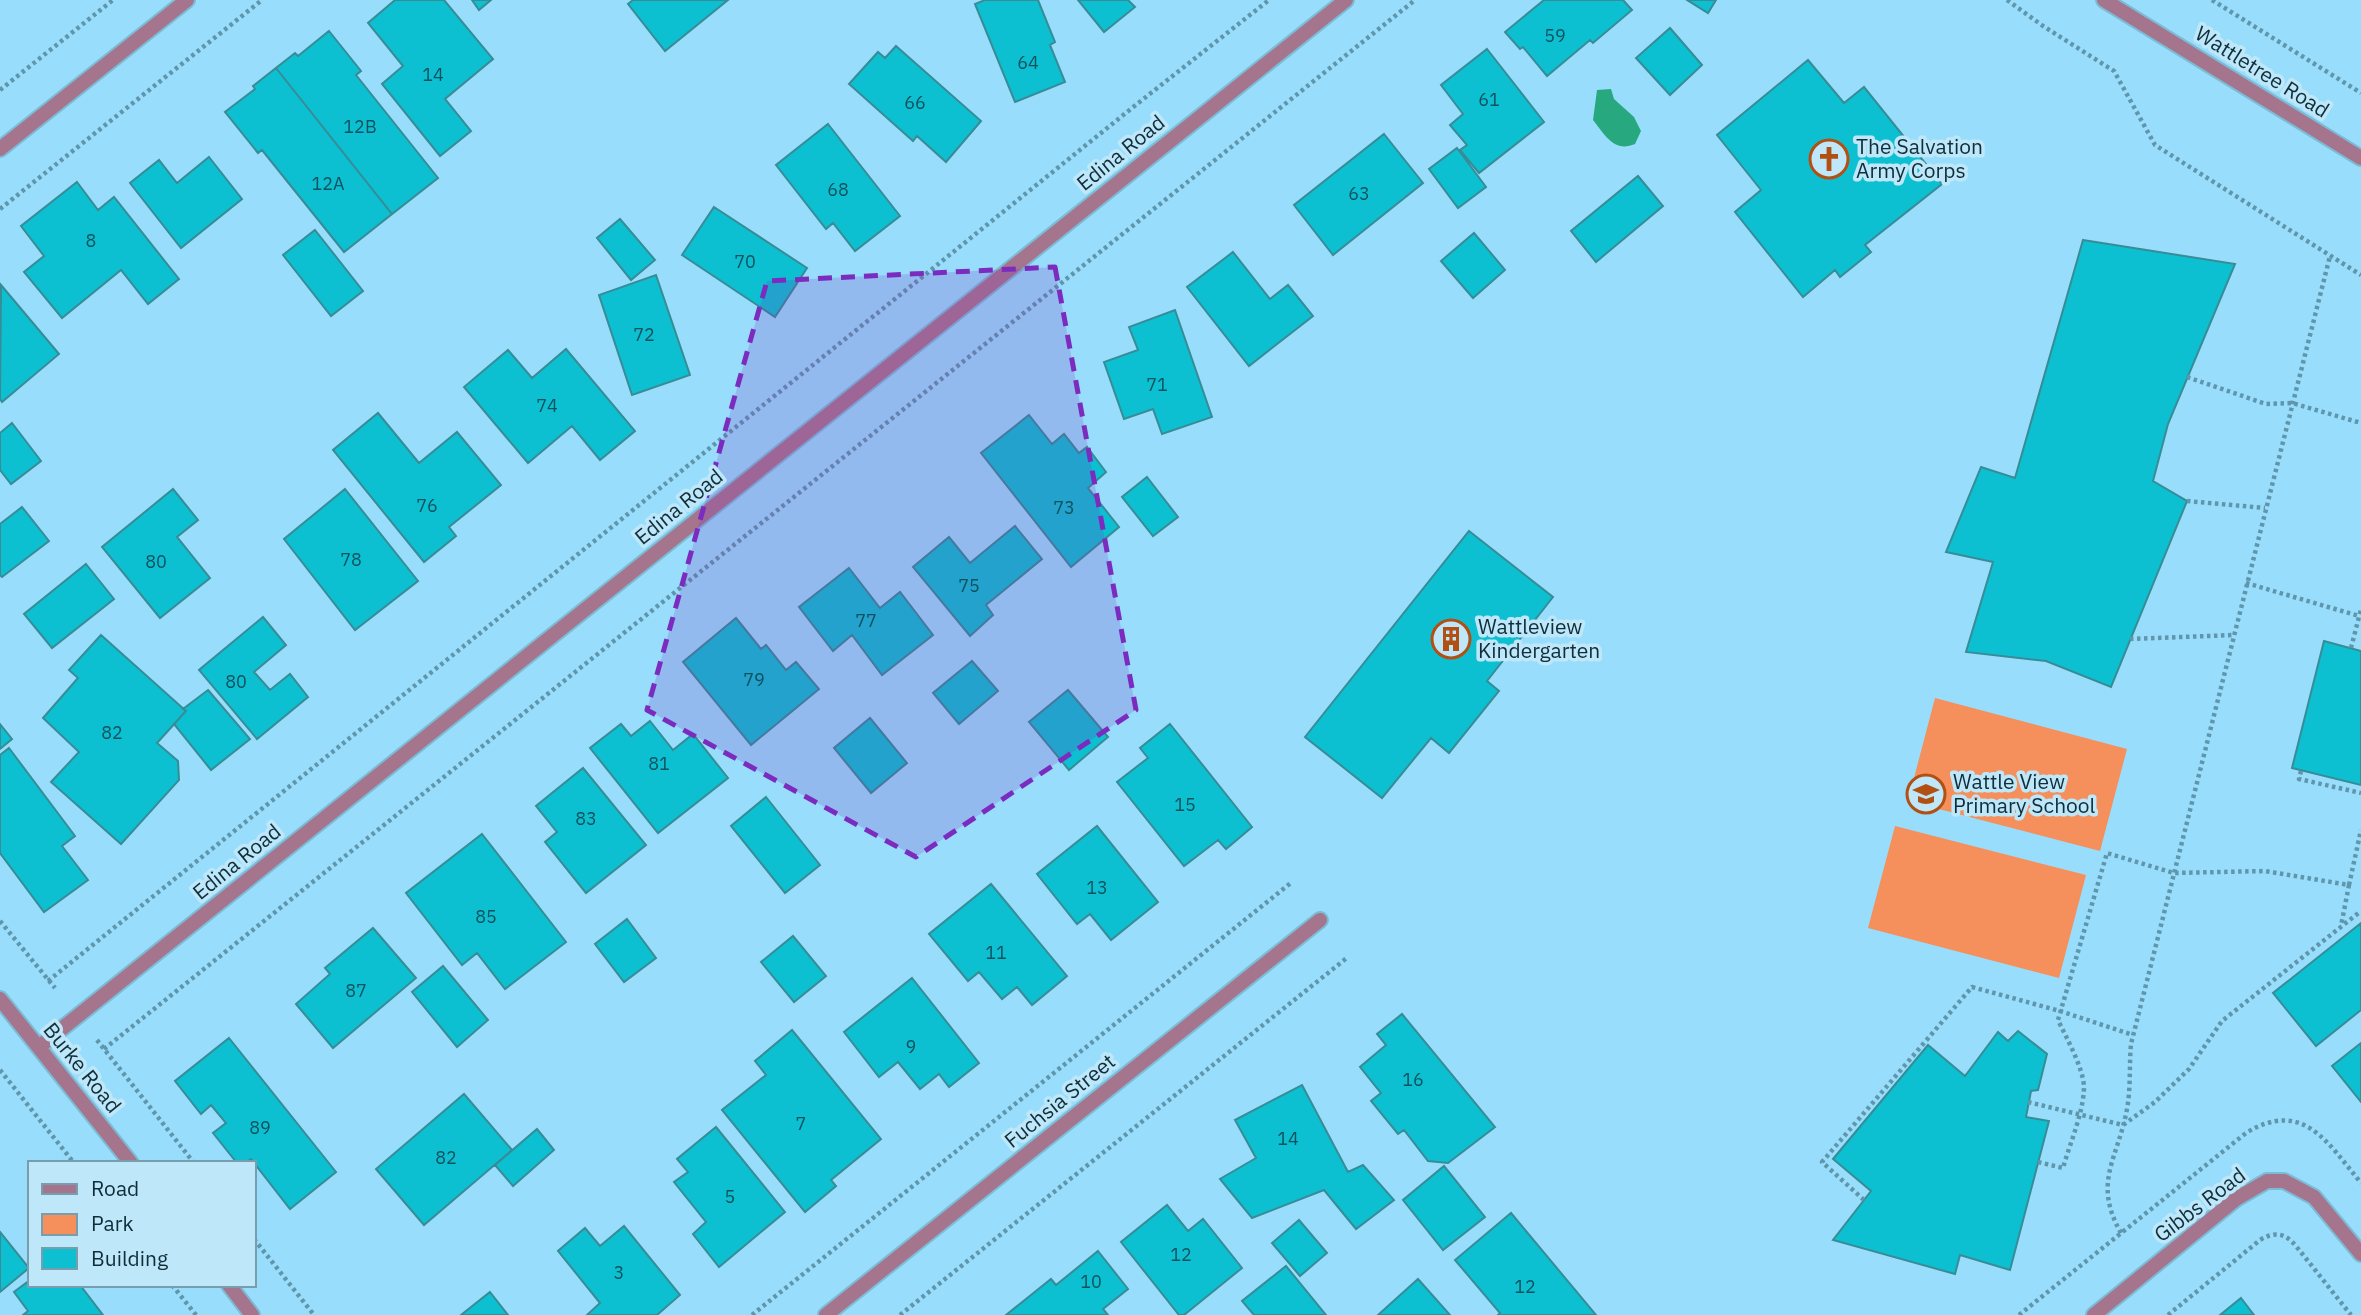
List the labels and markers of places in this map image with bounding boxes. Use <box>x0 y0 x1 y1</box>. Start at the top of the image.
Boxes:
place label: The Salvation Army Corps <box>1856 132 1983 184</box>
church icon: The Salvation Army Corps <box>1808 138 1850 180</box>
place label: Wattleview Kindergarten <box>1478 612 1600 664</box>
building icon: Wattleview Kindergarten <box>1430 618 1472 660</box>
place label: Wattle View Primary School <box>1953 767 2096 819</box>
school or university icon: Wattle View Primary School <box>1905 773 1947 815</box>

